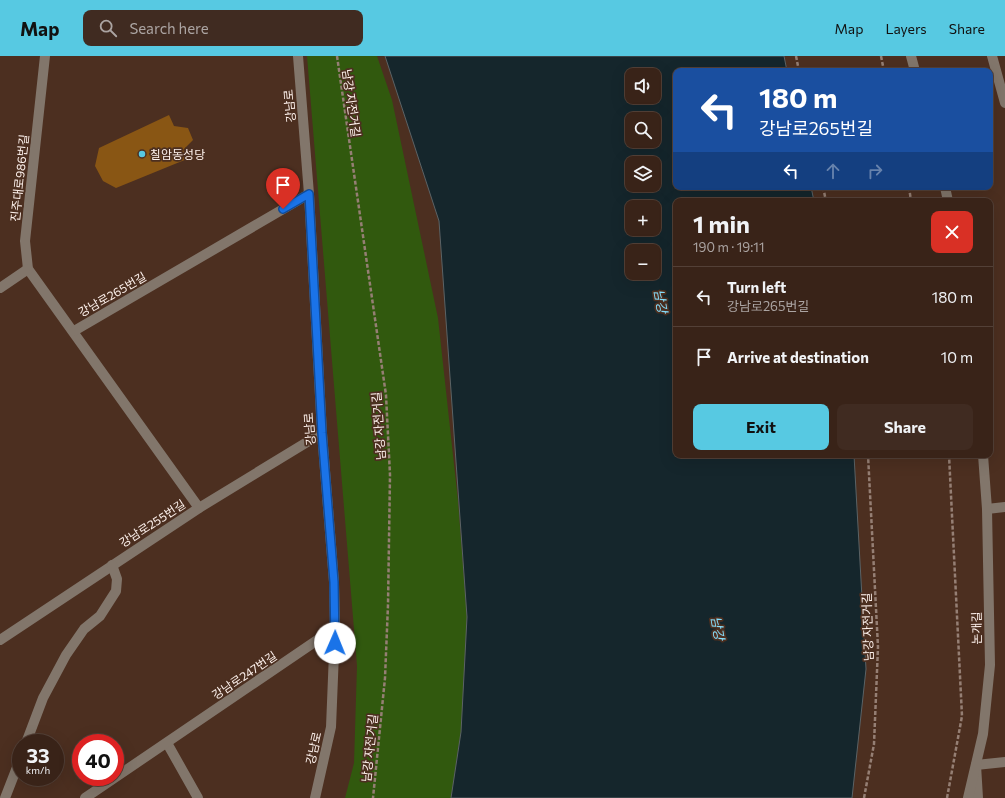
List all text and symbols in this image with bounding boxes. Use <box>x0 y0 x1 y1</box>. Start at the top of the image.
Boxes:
search box <box>83 10 363 46</box>
text: Map <box>20 17 59 40</box>
icon: search <box>97 17 119 39</box>
text: Search here <box>129 19 209 37</box>
text: Map <box>835 20 863 37</box>
text: Layers <box>885 20 927 37</box>
text: Share <box>949 20 985 37</box>
street label: 남강 자전거길 <box>340 68 364 138</box>
map controls <box>625 68 661 280</box>
button: sound <box>625 68 661 104</box>
text: 180 m <box>759 80 837 114</box>
icon: left <box>693 84 745 136</box>
street label: 강남로 <box>281 89 297 123</box>
button: search <box>625 112 661 148</box>
text: 강남로265번길 <box>759 117 873 139</box>
street label: 진주대로986번길 <box>7 133 31 223</box>
place label: 칠암동성당 <box>150 147 205 161</box>
marker: 칠암동성당 <box>137 149 147 159</box>
button: layers <box>625 156 661 192</box>
icon: left <box>780 160 802 182</box>
icon: ahead <box>822 160 844 182</box>
icon: right <box>864 160 886 182</box>
pin <box>266 168 300 209</box>
icon: arrive <box>272 174 294 196</box>
button: + <box>625 200 661 236</box>
text: 1 min <box>693 209 750 238</box>
button: close <box>931 211 973 253</box>
text: 190 m · 19:11 <box>693 239 764 255</box>
button: − <box>625 244 661 280</box>
street label: 강남로265번길 <box>76 269 148 319</box>
text: Turn left <box>727 278 786 296</box>
icon: left <box>693 286 715 308</box>
water label: 남강 <box>651 288 671 316</box>
text: 180 m <box>932 288 973 306</box>
text: 강남로265번길 <box>727 298 809 314</box>
icon: arrive <box>693 346 715 368</box>
text: Arrive at destination <box>727 348 869 366</box>
text: 10 m <box>941 348 973 366</box>
street label: 남강 자전거길 <box>369 391 387 461</box>
button: Exit <box>693 404 829 450</box>
button: Share <box>837 404 973 450</box>
street label: 강남로 <box>301 412 317 446</box>
street label: 강남로255번길 <box>116 497 188 549</box>
street label: 남강 자전거길 <box>859 593 875 661</box>
street label: 논개길 <box>969 611 983 645</box>
water label: 남강 <box>708 615 728 643</box>
position arrow <box>314 622 356 664</box>
street label: 강남로247번길 <box>209 648 279 702</box>
street label: 남강 자전거길 <box>358 713 380 783</box>
street label: 강남로 <box>302 730 324 766</box>
speed limit sign: 40 <box>72 734 124 786</box>
text: 33 <box>26 743 50 767</box>
text: km/h <box>26 764 50 776</box>

